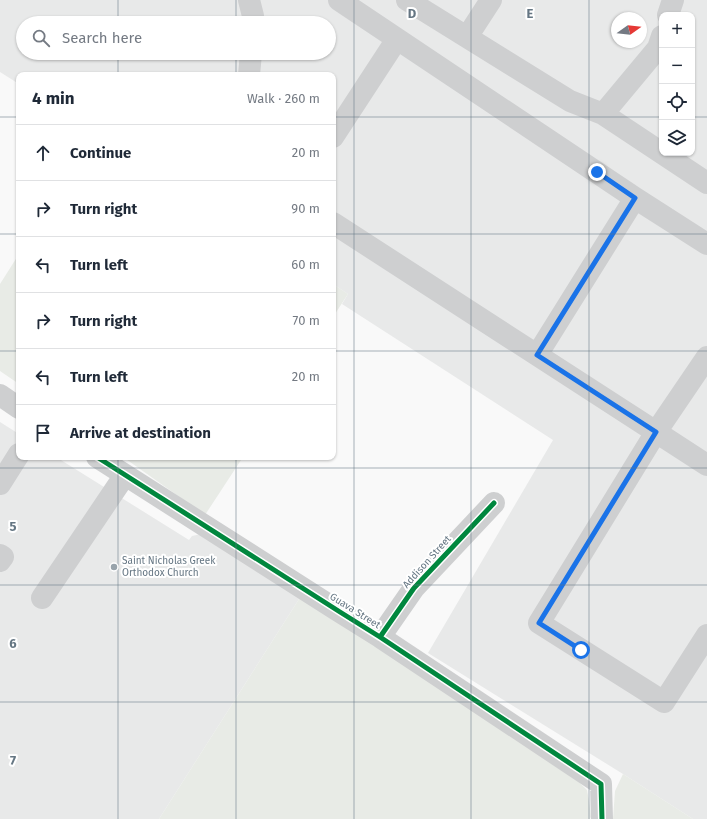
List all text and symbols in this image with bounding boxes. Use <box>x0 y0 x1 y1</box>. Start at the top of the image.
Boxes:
text: D <box>408 6 417 21</box>
text: E <box>527 6 534 21</box>
north arrow <box>611 12 647 48</box>
map controls <box>659 12 695 156</box>
button: + <box>659 12 695 48</box>
search box <box>16 16 336 60</box>
icon: search <box>30 27 52 49</box>
text: Search here <box>62 29 142 47</box>
button: − <box>659 48 695 84</box>
button: locate <box>659 84 695 120</box>
text: 4 min <box>32 88 75 109</box>
text: Walk · 260 m <box>247 91 320 106</box>
button: layers <box>659 120 695 156</box>
icon: ahead <box>32 142 54 164</box>
text: Continue <box>70 144 131 162</box>
text: 20 m <box>292 145 320 160</box>
route end <box>588 163 606 181</box>
icon: right <box>32 198 54 220</box>
text: Turn right <box>70 200 137 218</box>
text: 90 m <box>291 201 320 216</box>
icon: left <box>32 254 54 276</box>
text: Turn left <box>70 256 128 274</box>
text: 60 m <box>291 257 320 272</box>
icon: right <box>32 310 54 332</box>
text: Turn right <box>70 312 137 330</box>
text: 70 m <box>293 313 320 328</box>
icon: left <box>32 366 54 388</box>
text: Turn left <box>70 368 128 386</box>
text: 20 m <box>292 369 320 384</box>
icon: arrive <box>32 422 54 444</box>
text: Arrive at destination <box>70 424 211 442</box>
text: 5 <box>10 519 17 534</box>
street label: Addison Street <box>400 533 454 591</box>
place label: Saint Nicholas Greek Orthodox Church <box>122 555 216 579</box>
marker: Saint Nicholas Greek Orthodox Church <box>109 562 119 572</box>
street label: Guava Street <box>327 591 383 632</box>
text: 6 <box>9 636 17 651</box>
route start <box>572 641 590 659</box>
text: 7 <box>10 753 16 768</box>

